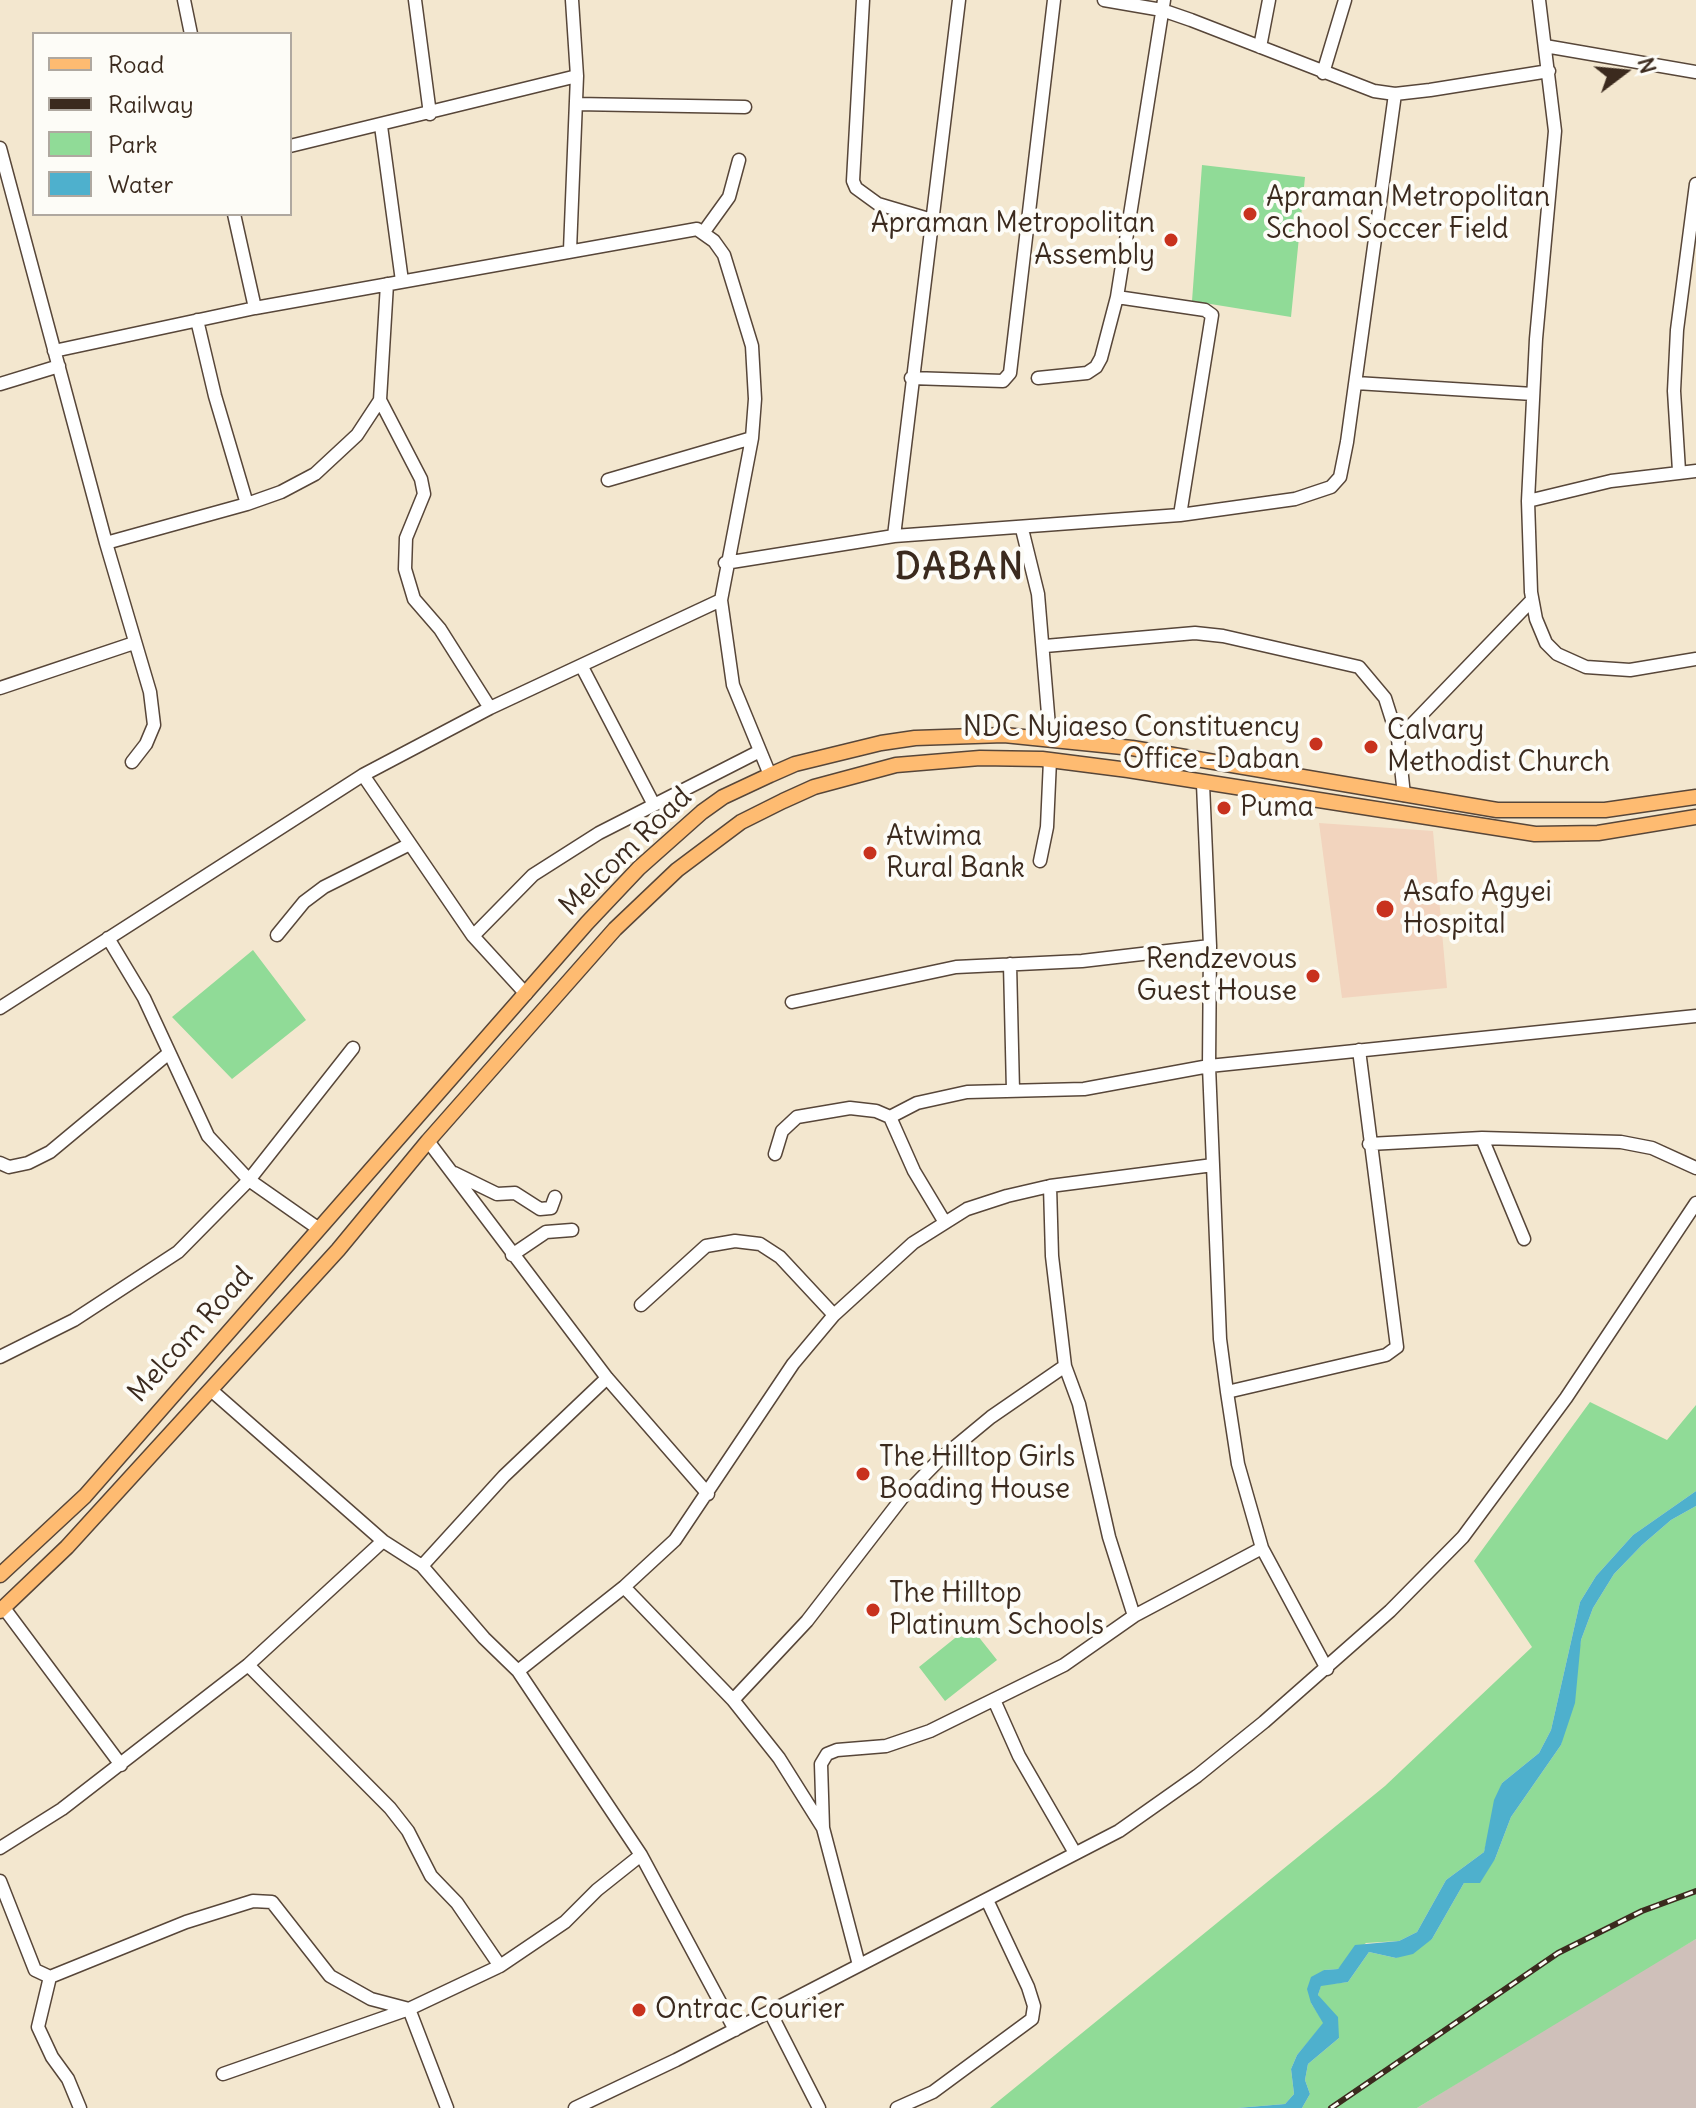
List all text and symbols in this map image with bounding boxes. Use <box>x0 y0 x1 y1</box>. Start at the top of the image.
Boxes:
legend <box>32 32 292 216</box>
north arrow <box>1584 32 1664 112</box>
text: Road <box>108 49 164 79</box>
text: N <box>1632 54 1663 77</box>
text: Railway <box>108 89 194 119</box>
text: Park <box>108 129 158 159</box>
text: Water <box>108 169 173 199</box>
place label: Apraman Metropolitan School Soccer Field <box>1266 181 1550 247</box>
marker: Apraman Metropolitan School Soccer Field <box>1241 205 1259 223</box>
place label: Apraman Metropolitan Assembly <box>871 207 1155 273</box>
marker: Apraman Metropolitan Assembly <box>1162 231 1180 249</box>
district label: DABAN <box>895 547 1025 591</box>
place label: NDC Nyiaeso Constituency Office -Daban <box>963 711 1300 777</box>
place label: Calvary Methodist Church <box>1387 714 1610 780</box>
marker: NDC Nyiaeso Constituency Office -Daban <box>1307 735 1325 753</box>
marker: Calvary Methodist Church <box>1362 738 1380 756</box>
street label: Melcom Road <box>553 781 699 923</box>
place label: Puma <box>1240 791 1314 825</box>
marker: Puma <box>1215 799 1233 817</box>
place label: Atwima Rural Bank <box>886 820 1025 886</box>
marker: Atwima Rural Bank <box>861 844 879 862</box>
place label: Asafo Agyei Hospital <box>1403 876 1552 942</box>
marker: Asafo Agyei Hospital <box>1374 898 1396 920</box>
place label: Rendzevous Guest House <box>1137 943 1297 1009</box>
marker: Rendzevous Guest House <box>1304 967 1322 985</box>
street label: Melcom Road <box>121 1260 261 1410</box>
place label: The Hilltop Girls Boading House <box>879 1441 1075 1507</box>
marker: The Hilltop Girls Boading House <box>854 1465 872 1483</box>
place label: The Hilltop Platinum Schools <box>889 1577 1104 1643</box>
marker: The Hilltop Platinum Schools <box>864 1601 882 1619</box>
place label: Ontrac Courier <box>655 1993 844 2027</box>
marker: Ontrac Courier <box>630 2001 648 2019</box>

